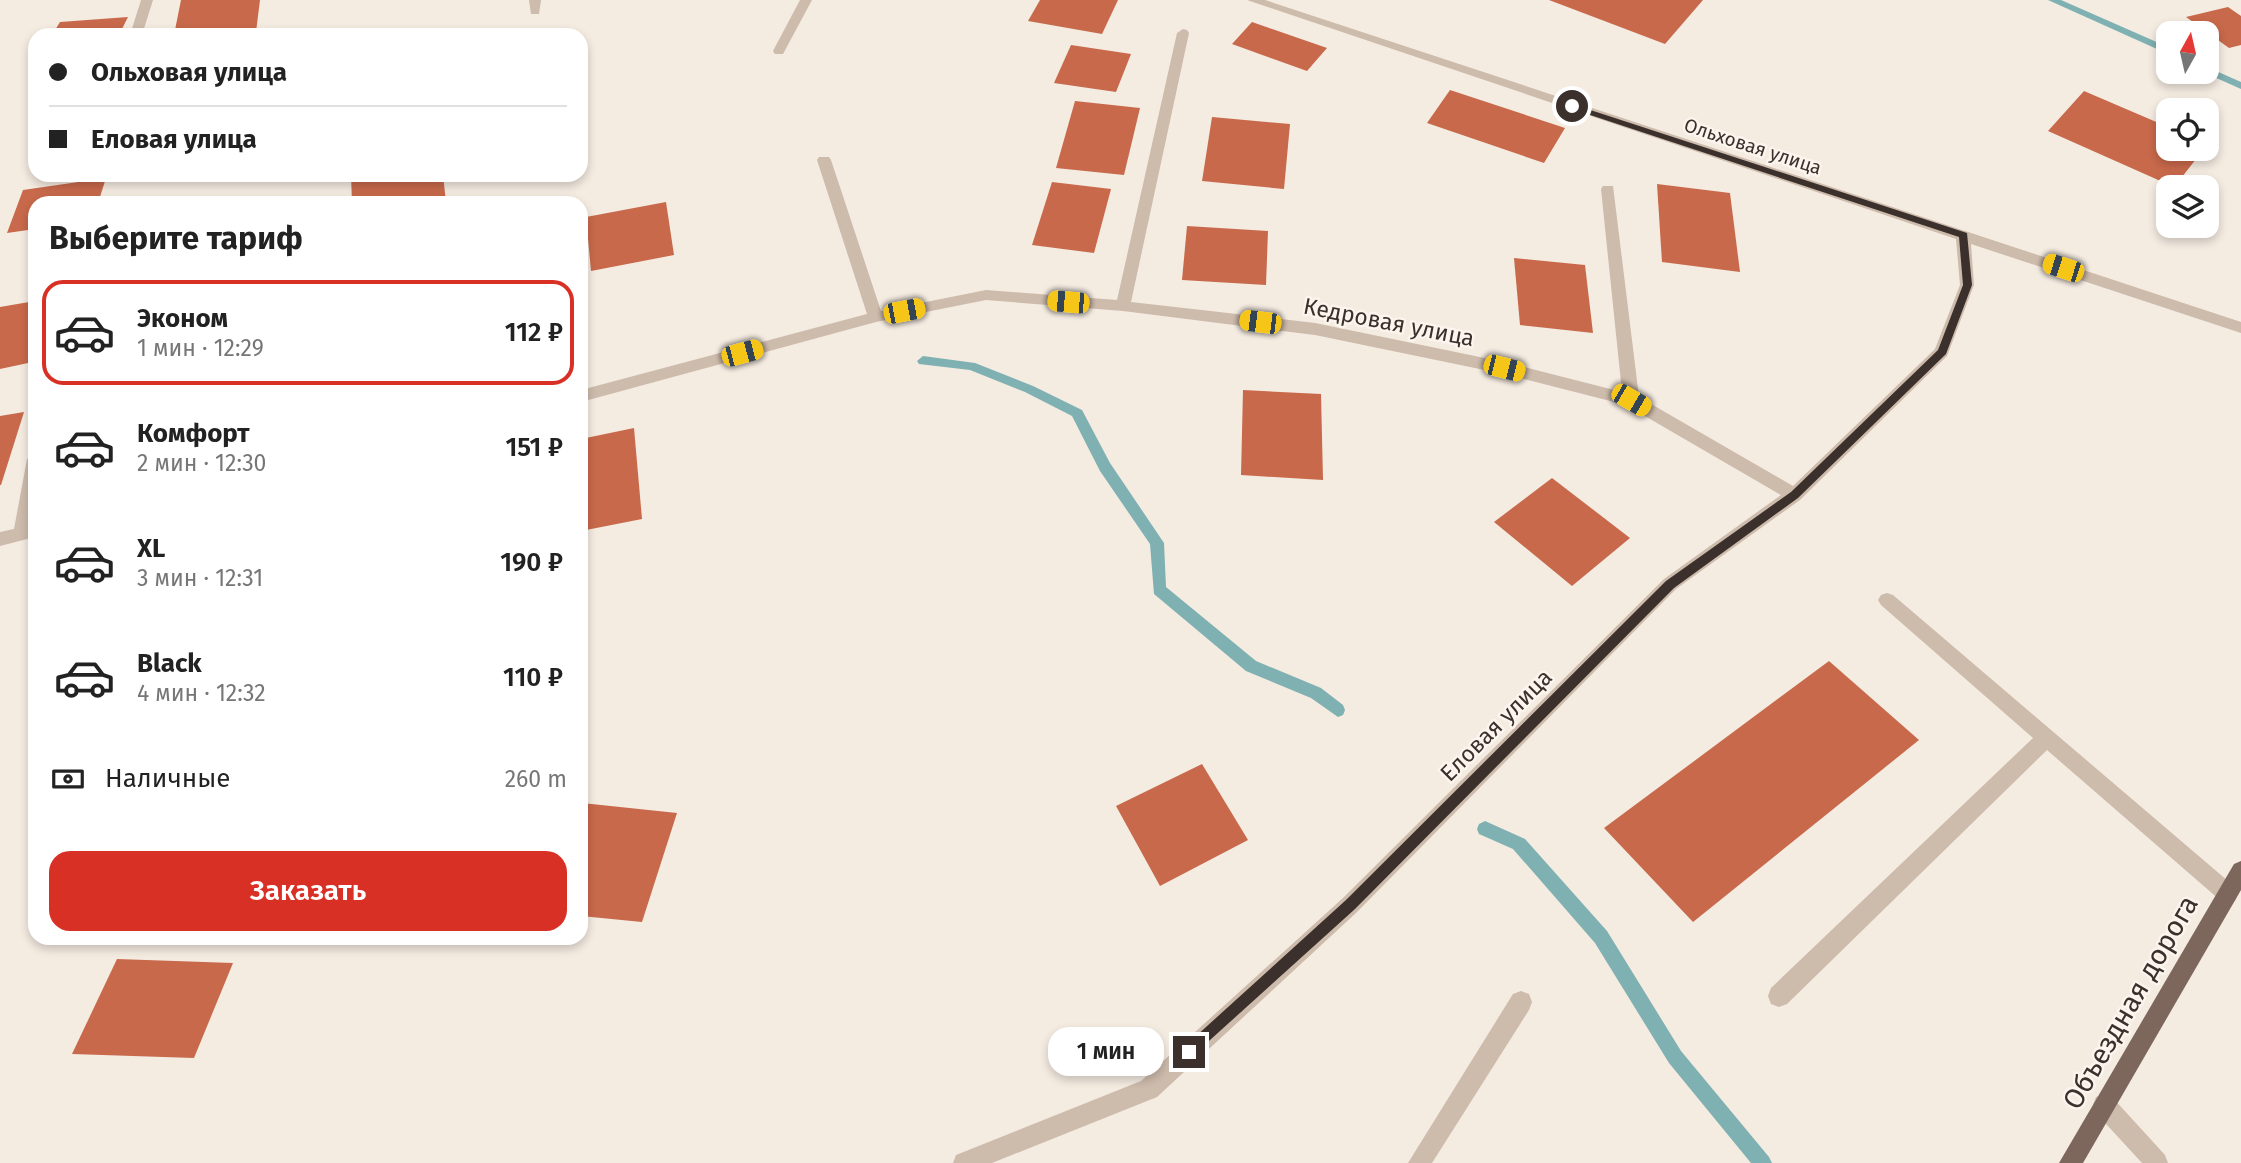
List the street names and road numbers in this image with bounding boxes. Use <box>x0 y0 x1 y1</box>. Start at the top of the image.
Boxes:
street label: Ольховая улица <box>1681 113 1824 180</box>
street label: Кедровая улица <box>1301 292 1477 352</box>
street label: Еловая улица <box>1434 663 1558 787</box>
street label: Объездная дорога <box>2056 890 2205 1115</box>

